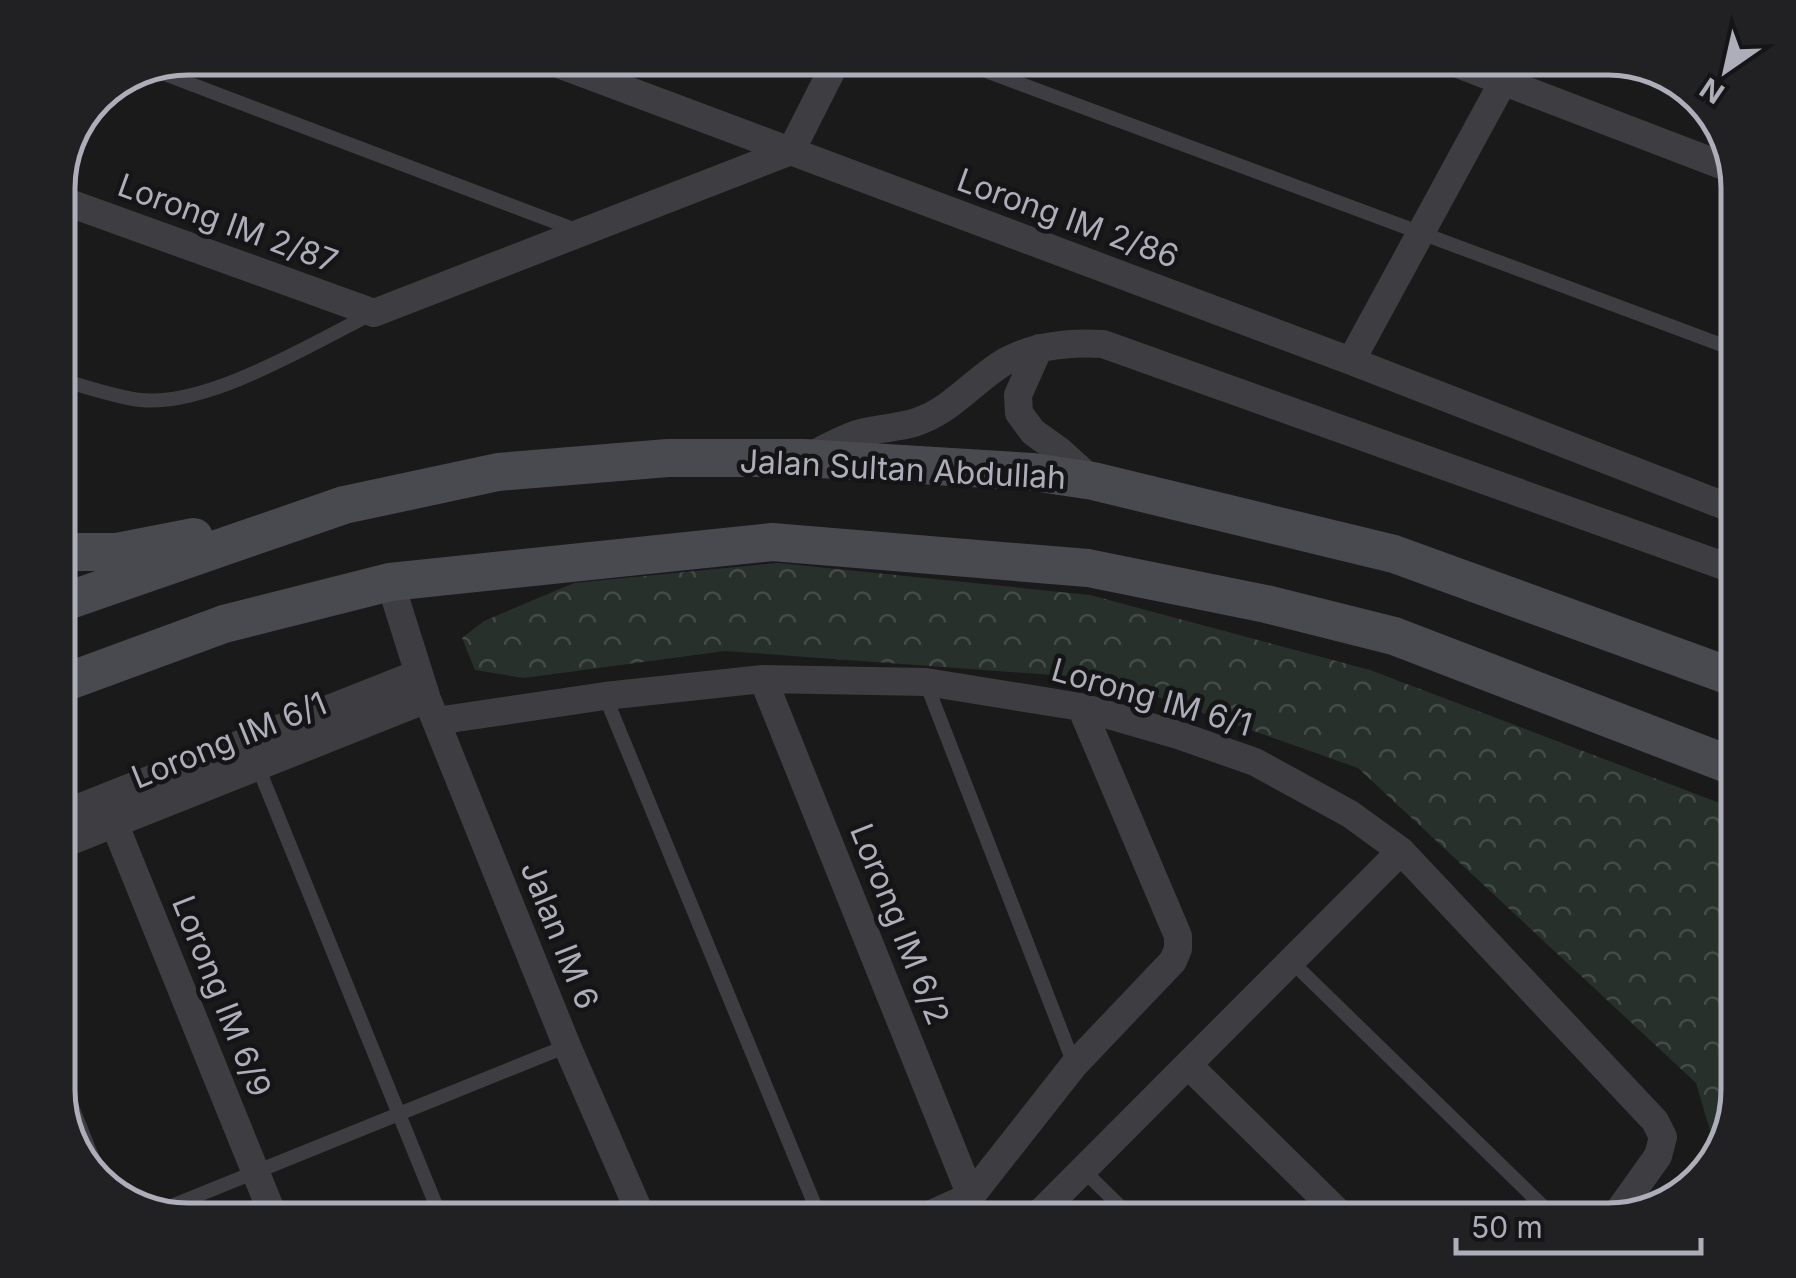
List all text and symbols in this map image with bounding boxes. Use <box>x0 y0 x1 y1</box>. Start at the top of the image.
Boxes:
north arrow <box>1676 20 1776 120</box>
text: N <box>1694 71 1730 111</box>
street label: Lorong IM 2/86 <box>952 160 1184 276</box>
street label: Lorong IM 2/87 <box>113 165 343 281</box>
street label: Jalan Sultan Abdullah <box>739 441 1067 497</box>
street label: Lorong IM 6/1 <box>1047 650 1257 744</box>
street label: Lorong IM 6/1 <box>126 683 332 797</box>
street label: Lorong IM 6/2 <box>842 818 958 1030</box>
street label: Jalan IM 6 <box>513 855 607 1015</box>
street label: Lorong IM 6/9 <box>164 890 280 1102</box>
scale bar <box>1456 1193 1701 1255</box>
text: 50 m <box>1471 1209 1543 1245</box>

